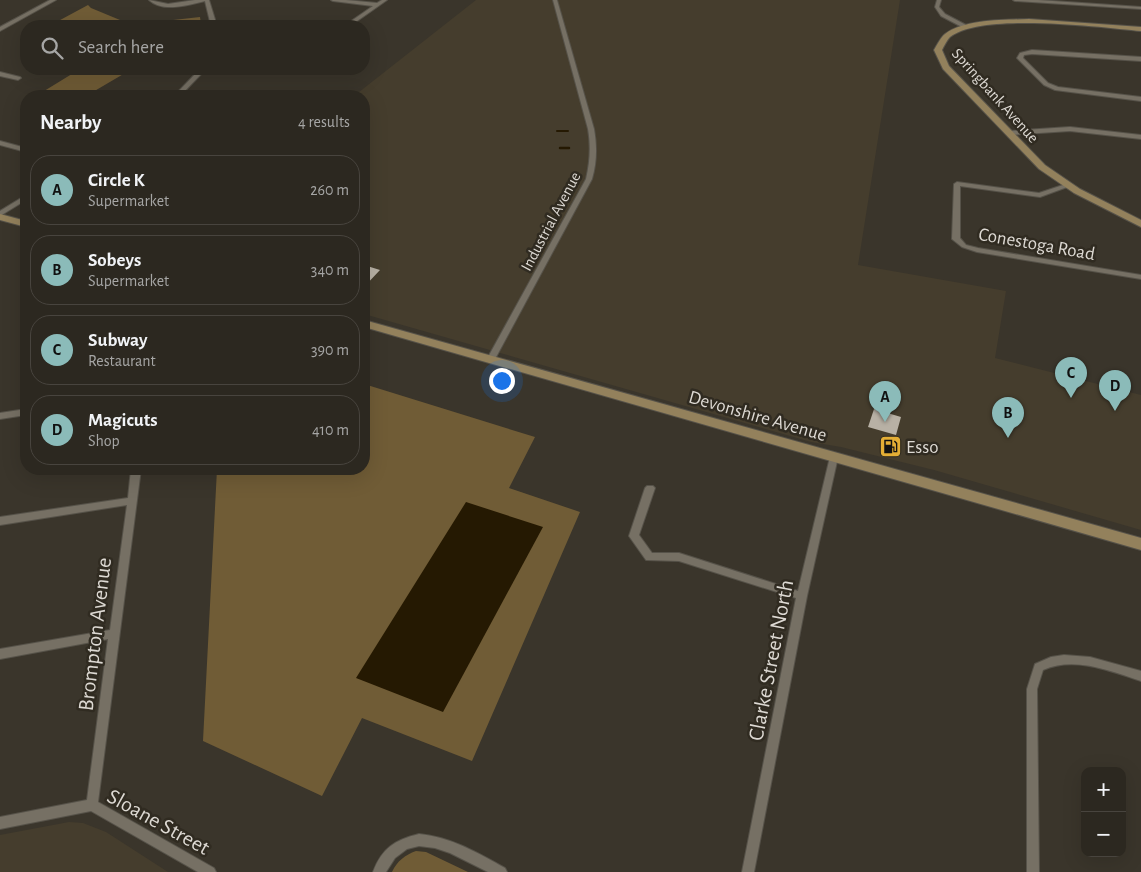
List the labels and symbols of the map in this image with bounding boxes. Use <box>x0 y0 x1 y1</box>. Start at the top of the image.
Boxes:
street label: Springbank Avenue <box>949 45 1042 146</box>
street label: Industrial Avenue <box>518 169 584 274</box>
street label: Conestoga Road <box>977 225 1097 264</box>
pin: C <box>1055 357 1087 398</box>
your location <box>489 368 515 394</box>
pin: D <box>1099 370 1131 411</box>
pin: A <box>869 381 901 422</box>
street label: Devonshire Avenue <box>686 388 829 445</box>
pin: B <box>992 397 1024 438</box>
fuel station icon: Esso <box>878 434 902 458</box>
place label: Esso <box>906 438 939 457</box>
street label: Brompton Avenue <box>75 556 115 712</box>
street label: Clarke Street North <box>745 578 797 743</box>
street label: Sloane Street <box>104 785 213 859</box>

